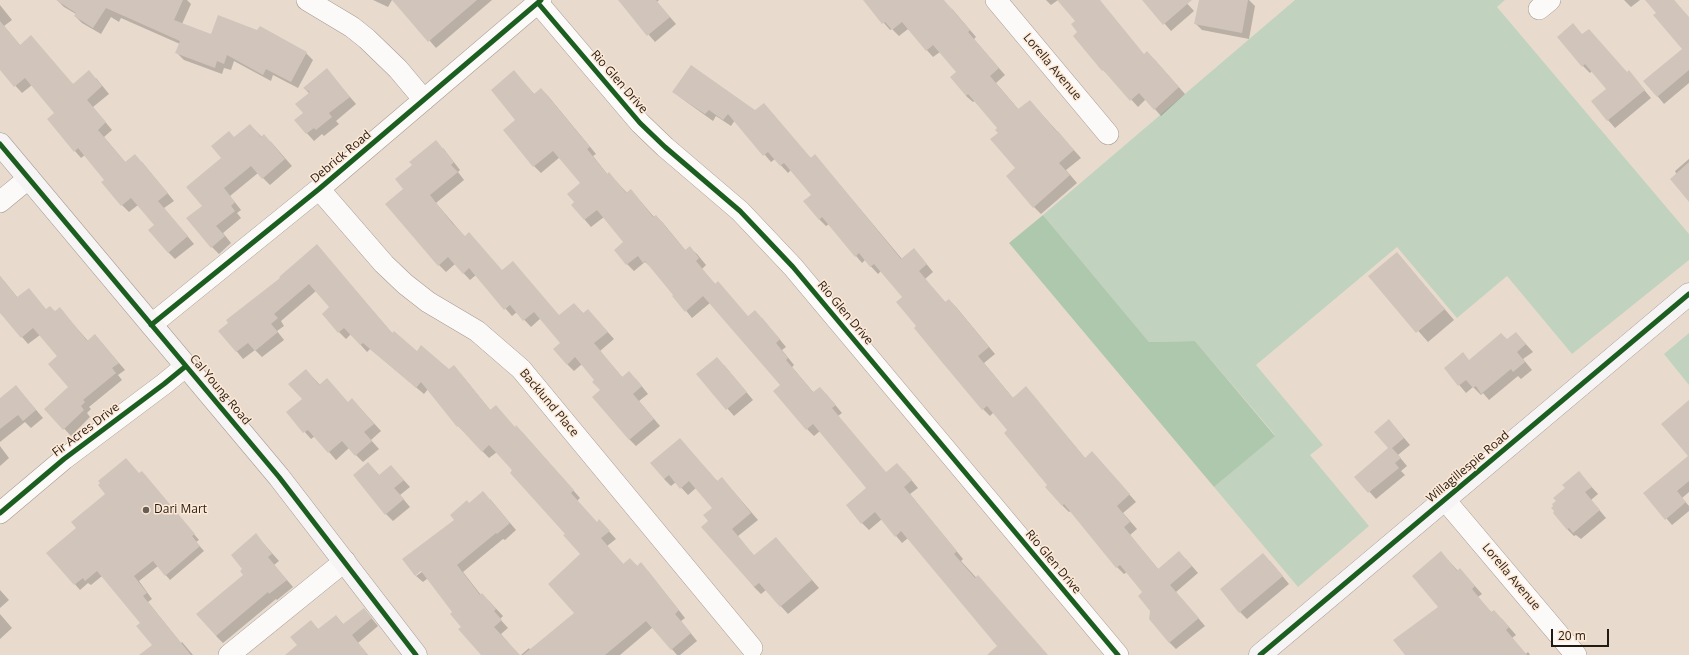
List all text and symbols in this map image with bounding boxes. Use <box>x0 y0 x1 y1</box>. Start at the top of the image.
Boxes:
street label: Lorella Avenue <box>1020 31 1084 103</box>
street label: Rio Glen Drive <box>588 47 650 117</box>
street label: Debrick Road <box>308 128 374 186</box>
street label: Rio Glen Drive <box>814 278 876 348</box>
street label: Cal Young Road <box>186 352 254 428</box>
street label: Backlund Place <box>516 366 582 440</box>
street label: Fir Acres Drive <box>50 400 122 460</box>
street label: Willagillespie Road <box>1424 428 1512 506</box>
place label: Dari Mart <box>154 503 207 517</box>
marker: Dari Mart <box>141 505 151 515</box>
street label: Rio Glen Drive <box>1022 527 1084 597</box>
street label: Lorella Avenue <box>1479 541 1543 613</box>
scale bar <box>1553 621 1611 647</box>
text: 20 m <box>1558 627 1586 644</box>

